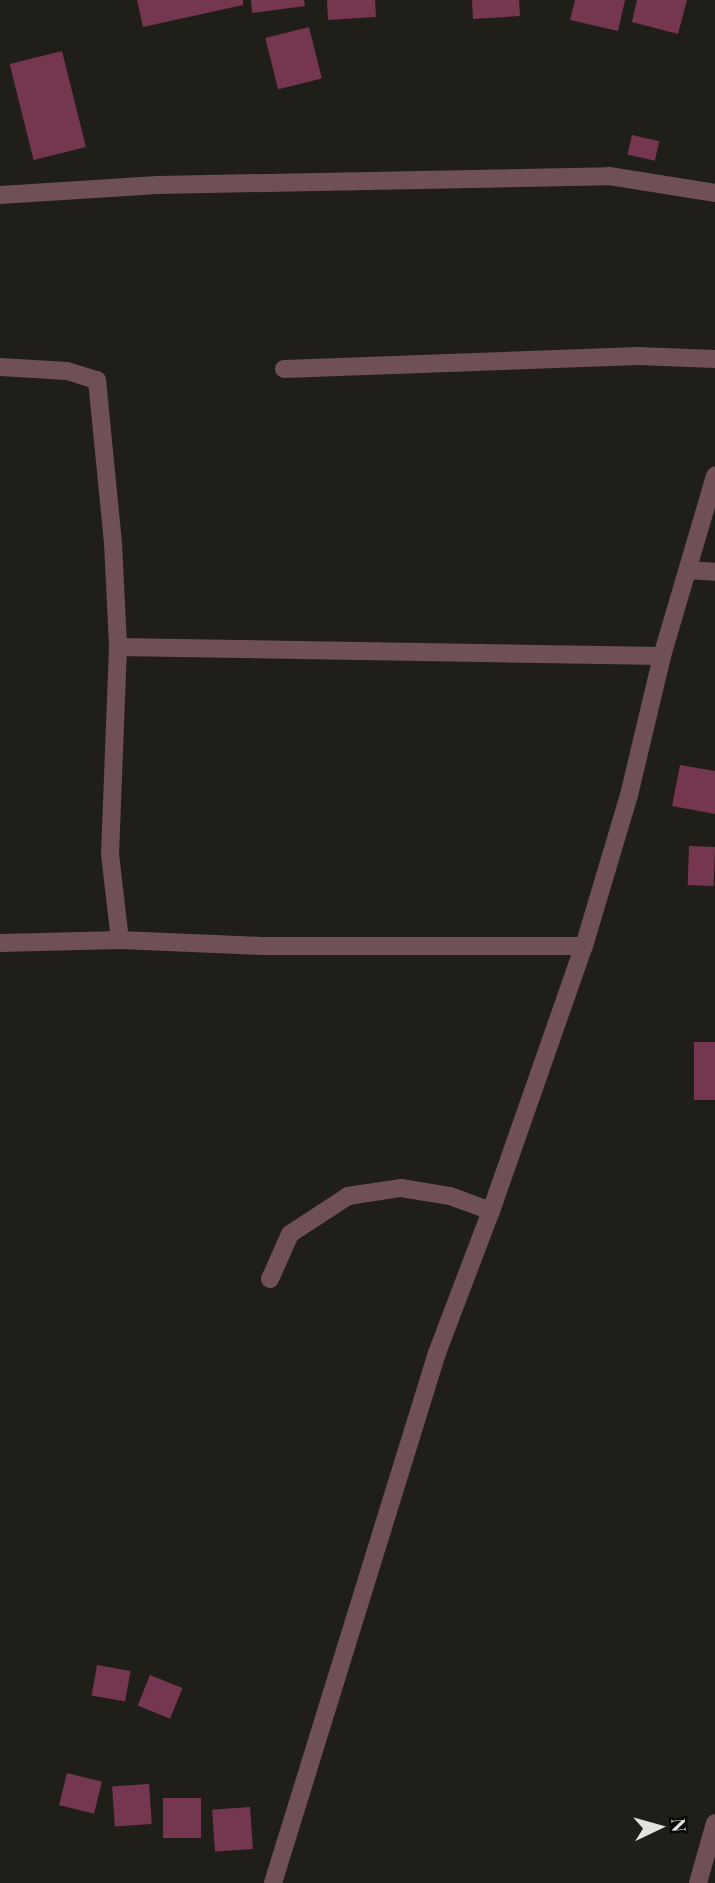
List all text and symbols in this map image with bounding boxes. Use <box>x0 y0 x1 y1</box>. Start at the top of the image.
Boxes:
north arrow <box>624 1792 694 1862</box>
text: N <box>666 1817 693 1833</box>

